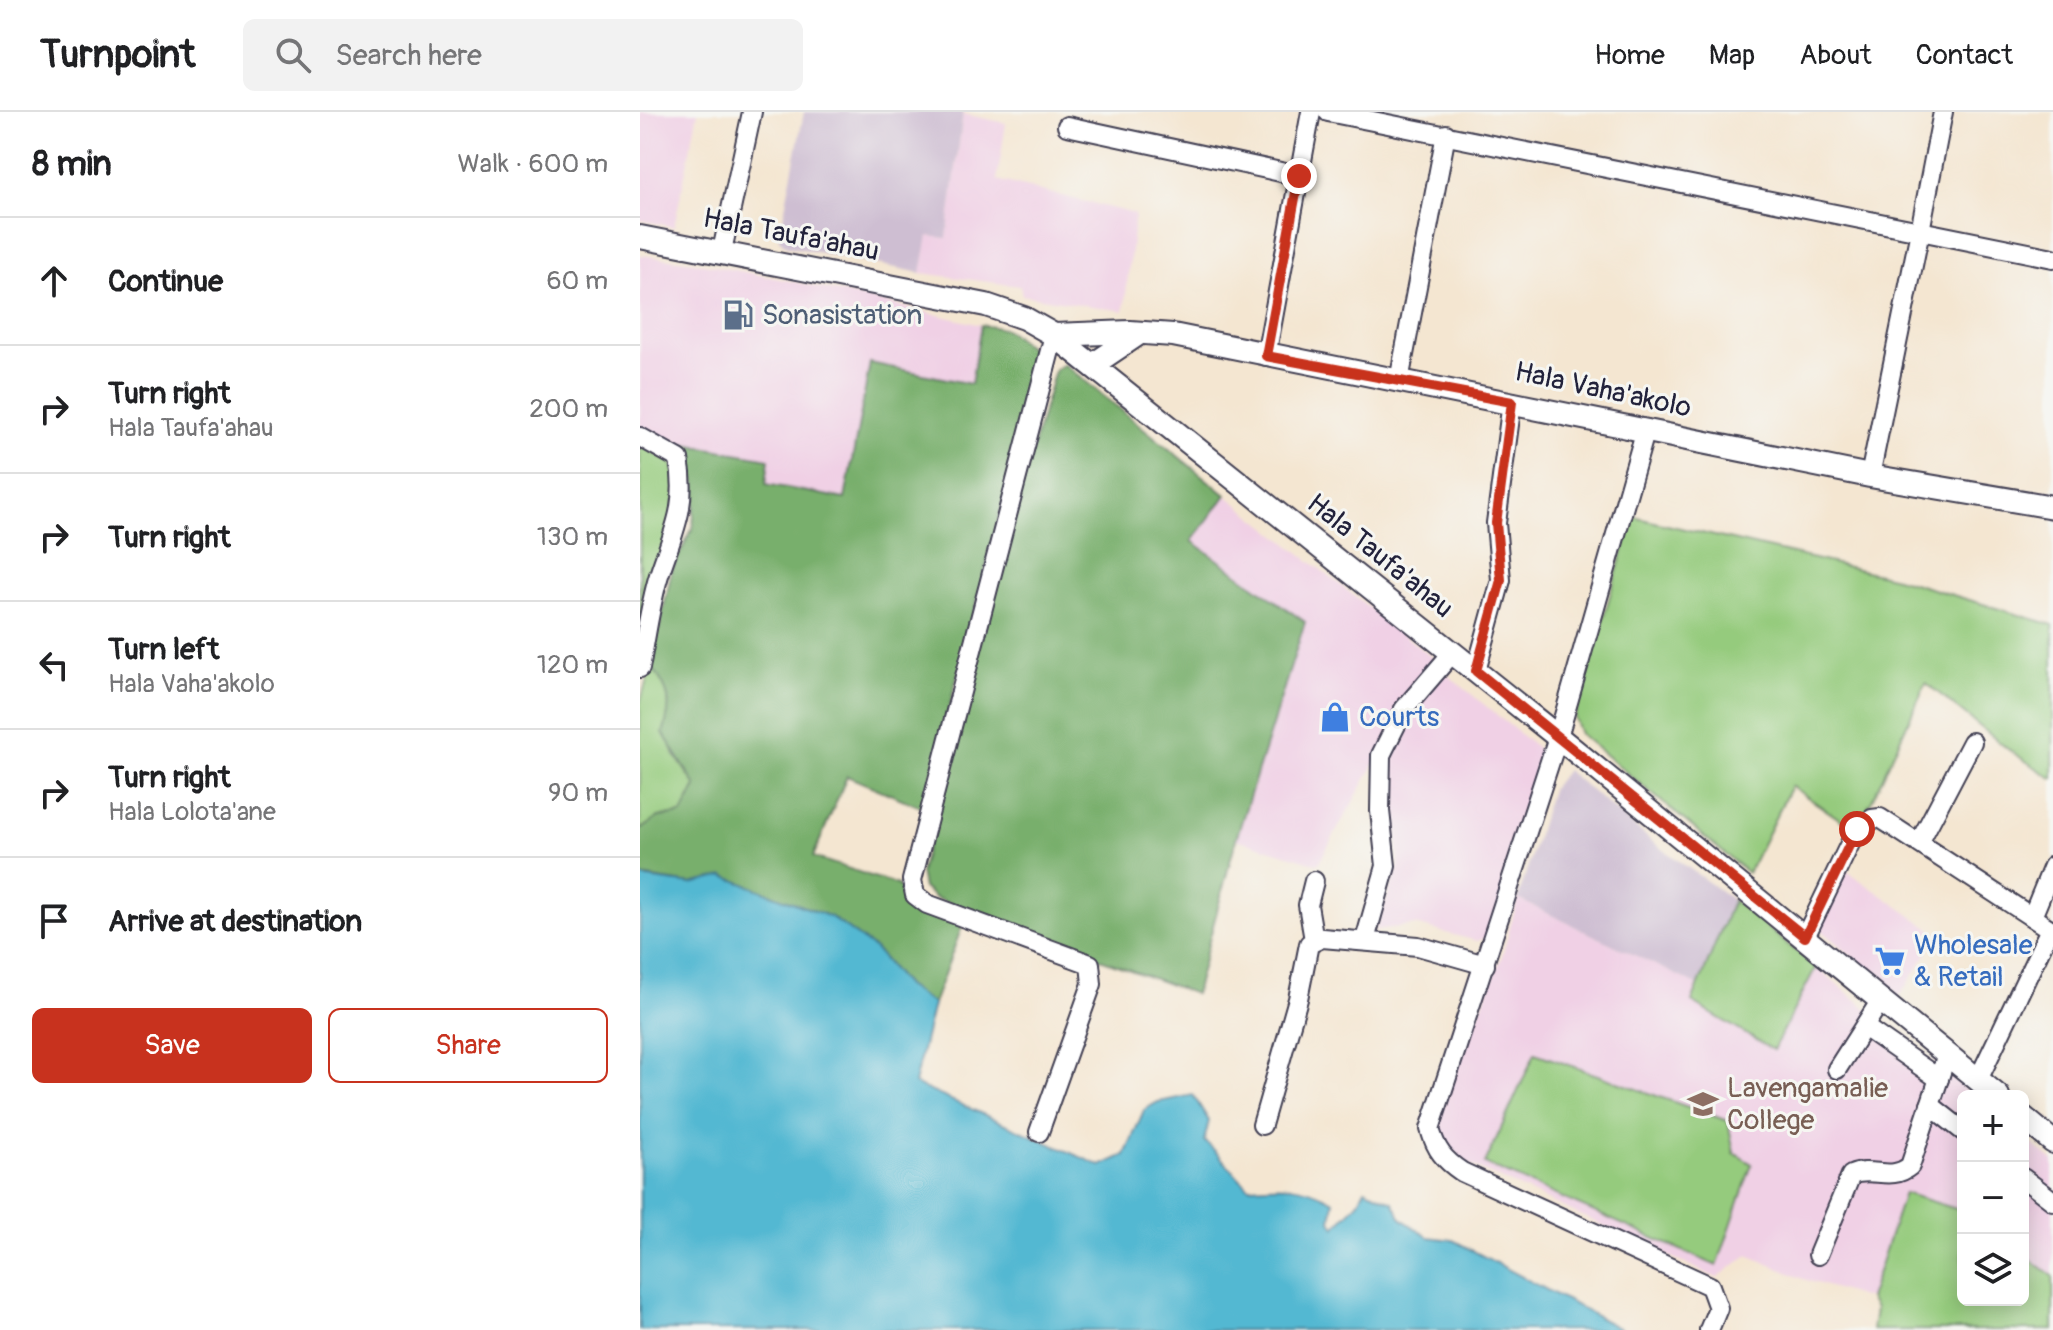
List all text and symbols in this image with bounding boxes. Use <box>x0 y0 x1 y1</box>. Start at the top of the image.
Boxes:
search box <box>243 19 803 91</box>
text: Turnpoint <box>40 31 195 79</box>
icon: search <box>271 33 315 77</box>
text: Search here <box>335 37 482 74</box>
text: Home <box>1594 38 1665 73</box>
text: Map <box>1709 38 1755 73</box>
text: About <box>1799 38 1872 73</box>
text: Contact <box>1916 38 2013 73</box>
text: 8 min <box>32 143 112 186</box>
text: Walk · 600 m <box>458 148 608 180</box>
route end <box>1281 158 1317 194</box>
street label: Hala Taufa'ahau <box>700 201 882 269</box>
icon: ahead <box>32 259 76 303</box>
text: Continue <box>108 263 223 300</box>
text: 60 m <box>546 265 608 297</box>
fuel station icon: Sonasistation <box>721 298 755 332</box>
place label: Sonasistation <box>762 298 922 333</box>
street label: Hala Vaha'akolo <box>1512 354 1694 426</box>
text: Turn right <box>108 375 231 412</box>
icon: right <box>32 387 76 431</box>
text: 200 m <box>529 393 608 425</box>
text: Hala Taufa'ahau <box>108 412 274 444</box>
street label: Hala Taufa'ahau <box>1300 486 1460 626</box>
icon: right <box>32 515 76 559</box>
text: Turn right <box>108 519 231 556</box>
text: 130 m <box>537 521 608 553</box>
text: Turn left <box>108 631 219 668</box>
icon: left <box>32 643 76 687</box>
text: 120 m <box>537 649 608 681</box>
text: Hala Vaha'akolo <box>108 668 275 700</box>
shop icon: Courts <box>1318 700 1352 734</box>
place label: Courts <box>1359 700 1440 735</box>
text: Turn right <box>108 759 231 796</box>
icon: right <box>32 771 76 815</box>
text: 90 m <box>548 777 608 809</box>
text: Hala Lolota'ane <box>108 796 276 828</box>
route start <box>1839 811 1875 847</box>
icon: arrive <box>32 899 76 943</box>
text: Arrive at destination <box>108 903 362 940</box>
place label: Wholesale & Retail <box>1914 928 2033 995</box>
supermarket icon: Wholesale & Retail <box>1873 944 1907 978</box>
button: Save <box>32 1008 312 1083</box>
button: Share <box>328 1008 608 1083</box>
place label: Lavengamalie College <box>1727 1071 1888 1138</box>
school or university icon: Lavengamalie College <box>1686 1087 1720 1121</box>
map controls <box>1957 1090 2029 1306</box>
button: + <box>1957 1090 2029 1162</box>
button: − <box>1957 1162 2029 1234</box>
button: layers <box>1957 1234 2029 1306</box>

